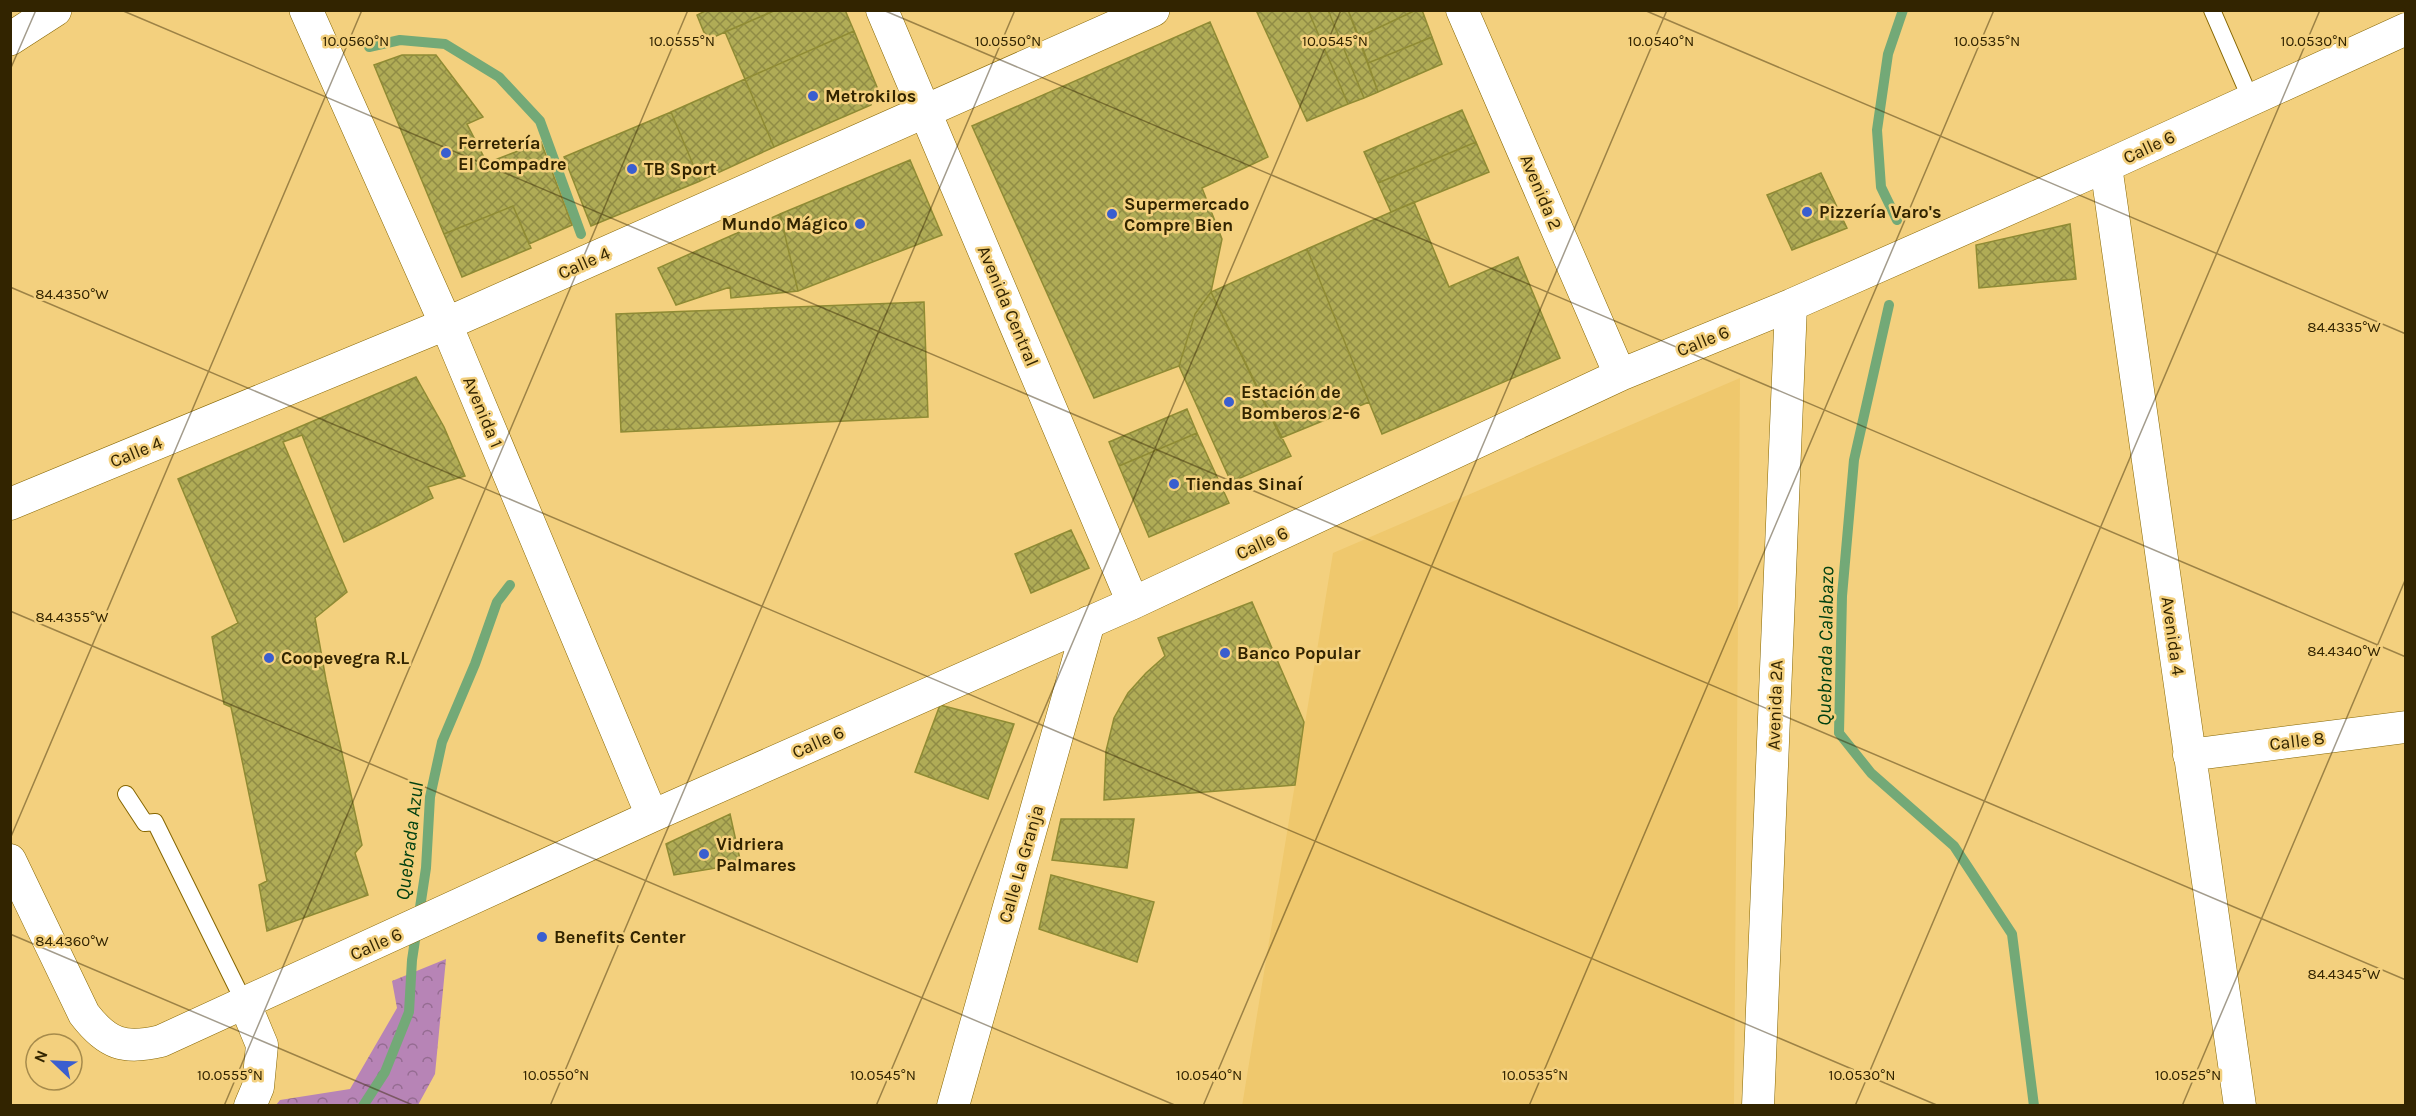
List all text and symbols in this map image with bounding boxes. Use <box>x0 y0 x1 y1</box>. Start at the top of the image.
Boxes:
text: 10.0560°N <box>323 32 389 50</box>
text: 10.0555°N <box>649 32 715 50</box>
text: 10.0550°N <box>975 32 1041 50</box>
text: 10.0545°N <box>1302 32 1368 50</box>
text: 10.0540°N <box>1628 32 1694 50</box>
text: 10.0535°N <box>1954 32 2020 50</box>
text: 10.0530°N <box>2280 32 2348 50</box>
place label: Metrokilos <box>825 85 916 107</box>
marker: Metrokilos <box>806 89 820 103</box>
street label: Calle 6 <box>2119 125 2179 169</box>
place label: Ferretería El Compadre <box>458 132 566 175</box>
marker: Ferretería El Compadre <box>439 146 453 160</box>
street label: Avenida 2 <box>1515 151 1567 233</box>
place label: TB Sport <box>644 158 717 180</box>
marker: TB Sport <box>625 162 639 176</box>
place label: Supermercado Compre Bien <box>1124 193 1249 236</box>
place label: Pizzería Varo's <box>1819 201 1941 223</box>
marker: Pizzería Varo's <box>1800 205 1814 219</box>
marker: Supermercado Compre Bien <box>1105 207 1119 221</box>
place label: Mundo Mágico <box>722 213 848 235</box>
marker: Mundo Mágico <box>853 217 867 231</box>
street label: Calle 4 <box>555 242 613 284</box>
street label: Avenida Central <box>973 242 1043 370</box>
text: 84.4350°W <box>35 285 109 303</box>
text: 84.4335°W <box>2307 318 2381 336</box>
street label: Calle 6 <box>1673 321 1733 361</box>
street label: Avenida 1 <box>458 373 508 451</box>
place label: Estación de Bomberos 2-6 <box>1241 381 1360 424</box>
marker: Estación de Bomberos 2-6 <box>1222 395 1236 409</box>
street label: Calle 4 <box>107 432 165 472</box>
place label: Tiendas Sinaí <box>1186 473 1304 495</box>
marker: Tiendas Sinaí <box>1167 477 1181 491</box>
street label: Calle 6 <box>1232 521 1292 565</box>
water label: Quebrada Calabazo <box>1813 566 1838 726</box>
street label: Avenida 4 <box>2157 595 2189 677</box>
text: 84.4355°W <box>36 608 109 626</box>
place label: Banco Popular <box>1237 642 1361 664</box>
text: 84.4340°W <box>2307 642 2381 660</box>
marker: Banco Popular <box>1218 646 1232 660</box>
place label: Coopevegra R.L <box>281 647 409 669</box>
marker: Coopevegra R.L <box>262 651 276 665</box>
street label: Avenida 2A <box>1762 660 1788 750</box>
street label: Calle 6 <box>788 721 848 763</box>
street label: Calle 8 <box>2268 727 2326 755</box>
water label: Quebrada Azul <box>391 780 428 902</box>
street label: Calle La Granja <box>994 803 1048 925</box>
place label: Vidriera Palmares <box>716 833 796 876</box>
marker: Vidriera Palmares <box>697 847 711 861</box>
street label: Calle 6 <box>346 923 406 965</box>
place label: Benefits Center <box>554 926 686 948</box>
marker: Benefits Center <box>535 930 549 944</box>
text: 84.4360°W <box>35 932 109 950</box>
text: 84.4345°W <box>2308 965 2381 983</box>
north arrow <box>24 1032 84 1092</box>
text: N <box>30 1047 52 1065</box>
text: 10.0555°N <box>197 1066 263 1084</box>
text: 10.0550°N <box>523 1066 589 1084</box>
text: 10.0545°N <box>850 1066 916 1084</box>
text: 10.0540°N <box>1176 1066 1242 1084</box>
text: 10.0535°N <box>1502 1066 1568 1084</box>
text: 10.0530°N <box>1828 1066 1896 1084</box>
text: 10.0525°N <box>2155 1066 2221 1084</box>

